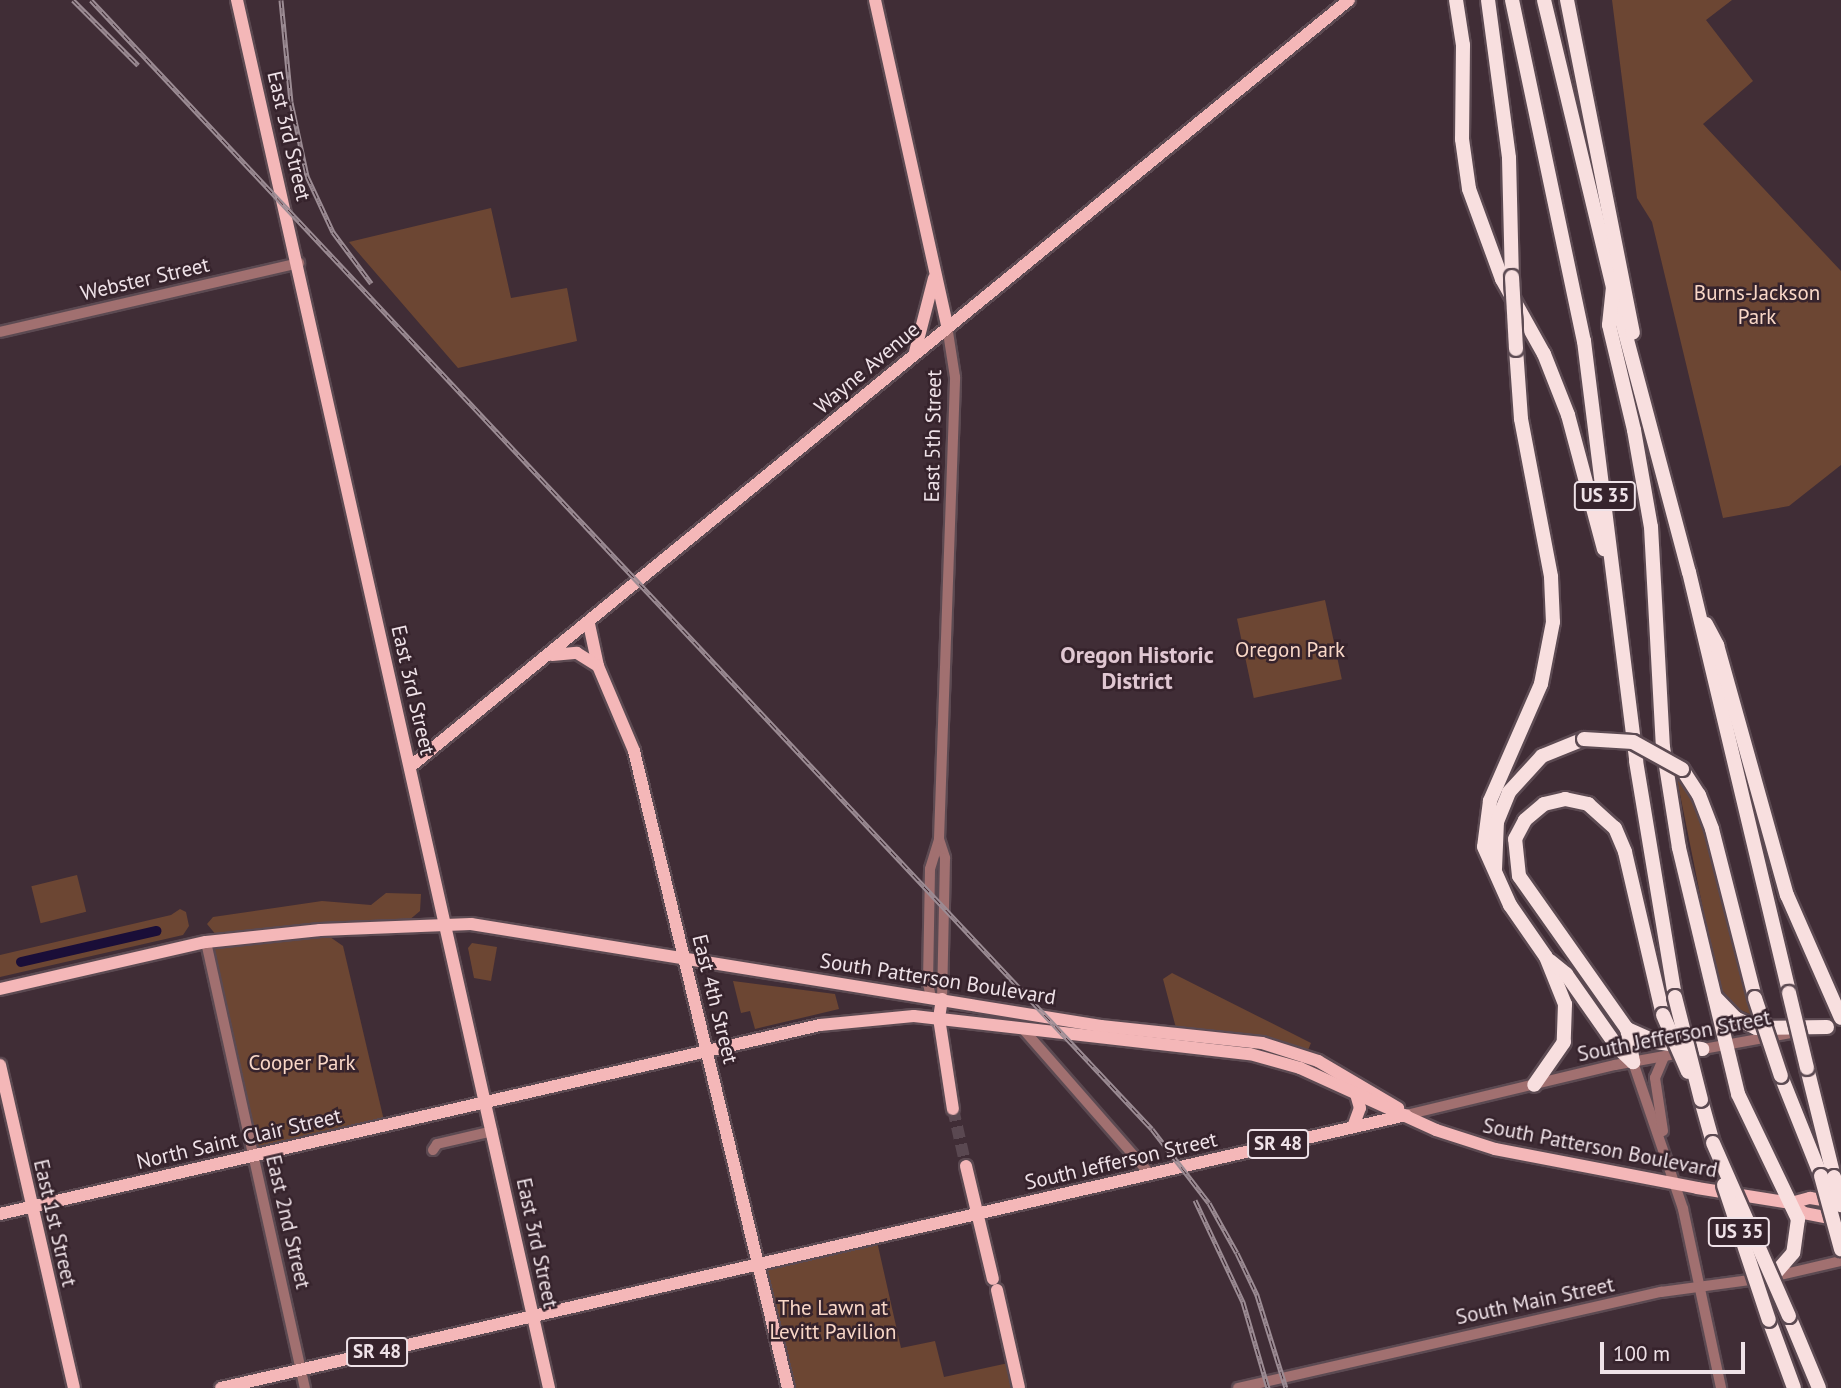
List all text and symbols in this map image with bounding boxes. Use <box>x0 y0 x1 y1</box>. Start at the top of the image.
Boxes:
street label: East 3rd Street <box>262 69 316 203</box>
street label: Webster Street <box>78 252 212 306</box>
park label: Burns-Jackson Park <box>1694 280 1820 330</box>
street label: Wayne Avenue <box>809 317 925 419</box>
street label: East 5th Street <box>919 370 947 502</box>
road number: US 35 <box>1574 481 1636 512</box>
street label: East 3rd Street <box>386 623 440 757</box>
park label: Oregon Park <box>1235 637 1345 663</box>
district label: Oregon Historic District <box>1060 641 1214 695</box>
street label: East 4th Street <box>687 932 743 1066</box>
street label: South Patterson Boulevard <box>818 948 1058 1010</box>
street label: South Jefferson Street <box>1575 1005 1773 1067</box>
park label: Cooper Park <box>248 1050 356 1076</box>
street label: North Saint Clair Street <box>134 1103 344 1175</box>
street label: South Patterson Boulevard <box>1481 1113 1719 1183</box>
street label: South Jefferson Street <box>1022 1127 1220 1195</box>
road number: SR 48 <box>1246 1128 1310 1160</box>
street label: East 2nd Street <box>260 1153 316 1291</box>
street label: East 1st Street <box>28 1157 82 1289</box>
street label: East 3rd Street <box>511 1176 563 1310</box>
road number: US 35 <box>1708 1216 1770 1248</box>
street label: South Main Street <box>1453 1272 1617 1330</box>
park label: The Lawn at Levitt Pavilion <box>769 1295 897 1345</box>
scale bar <box>1603 1328 1748 1372</box>
road number: SR 48 <box>346 1336 408 1368</box>
text: 100 m <box>1613 1340 1670 1367</box>

